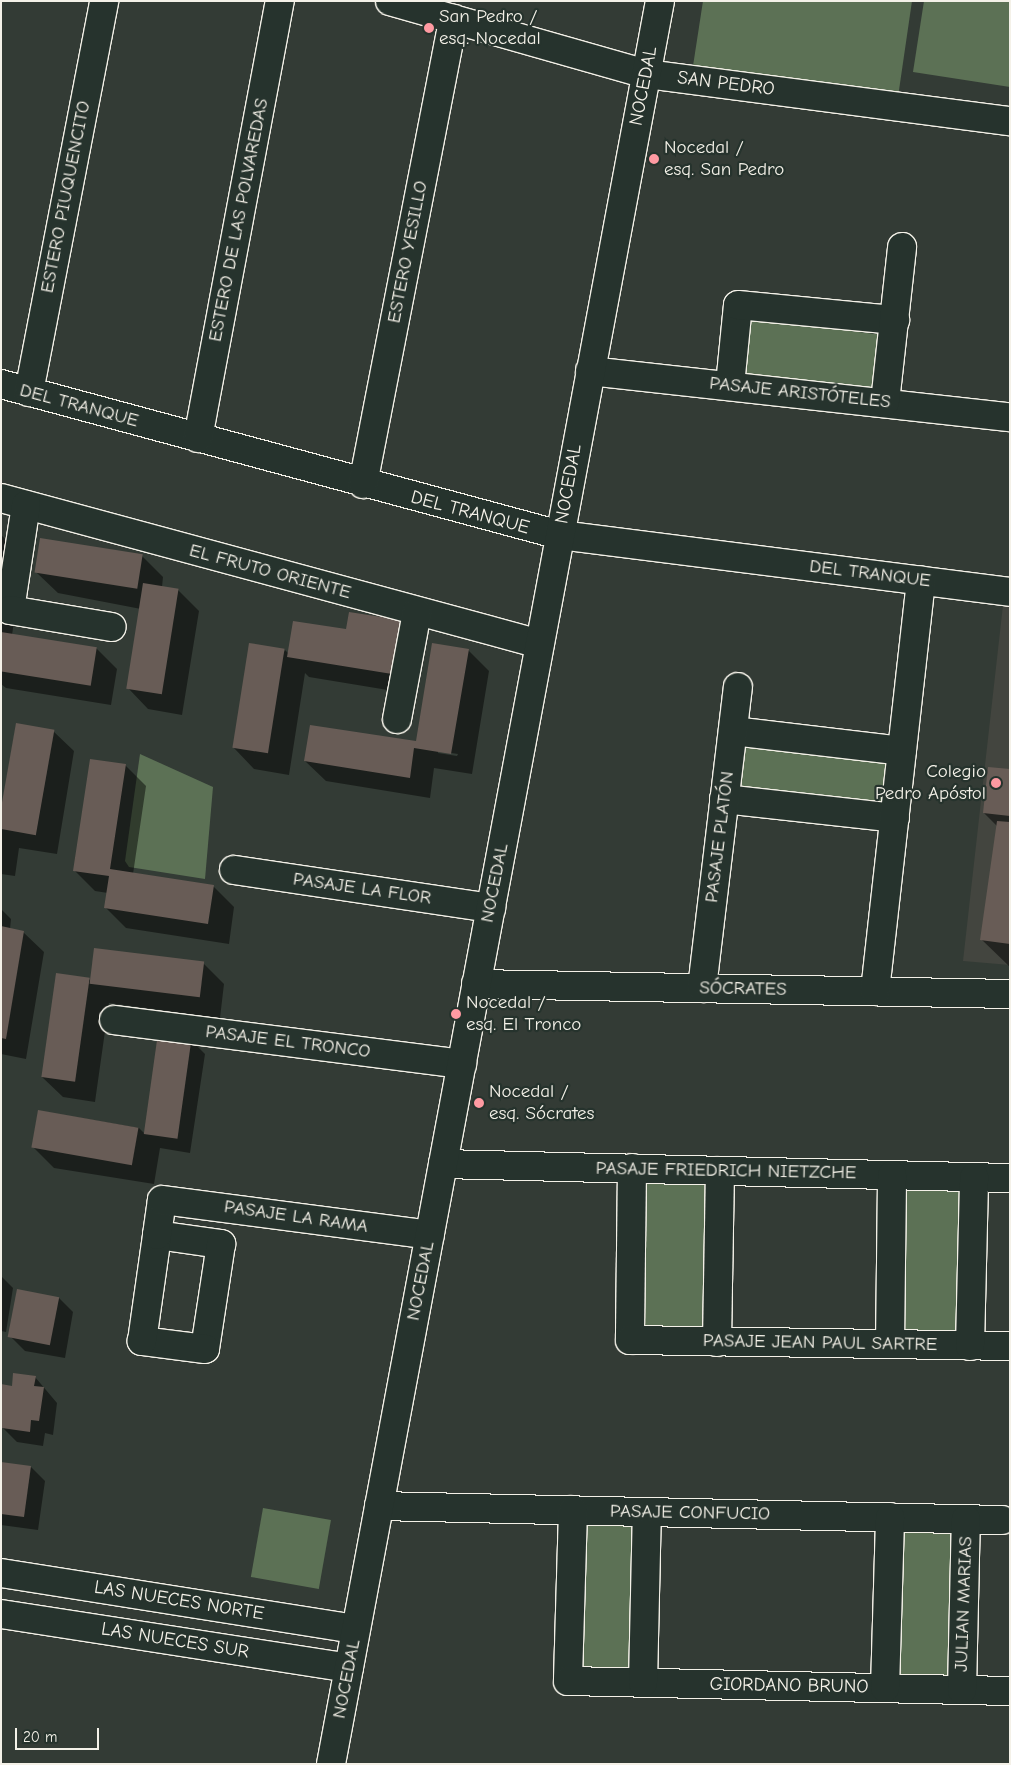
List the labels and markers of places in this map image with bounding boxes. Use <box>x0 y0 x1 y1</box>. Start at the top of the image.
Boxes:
place label: San Pedro / esq. Nocedal <box>439 6 541 50</box>
marker: San Pedro / esq. Nocedal <box>423 22 435 34</box>
place label: Nocedal / esq. San Pedro <box>664 137 784 181</box>
marker: Nocedal / esq. San Pedro <box>648 153 660 165</box>
place label: Colegio Pedro Apóstol <box>875 761 986 805</box>
marker: Colegio Pedro Apóstol <box>990 777 1002 789</box>
place label: Nocedal / esq. El Tronco <box>466 992 581 1036</box>
marker: Nocedal / esq. El Tronco <box>450 1008 462 1020</box>
place label: Nocedal / esq. Sócrates <box>489 1081 594 1125</box>
marker: Nocedal / esq. Sócrates <box>473 1097 485 1109</box>

